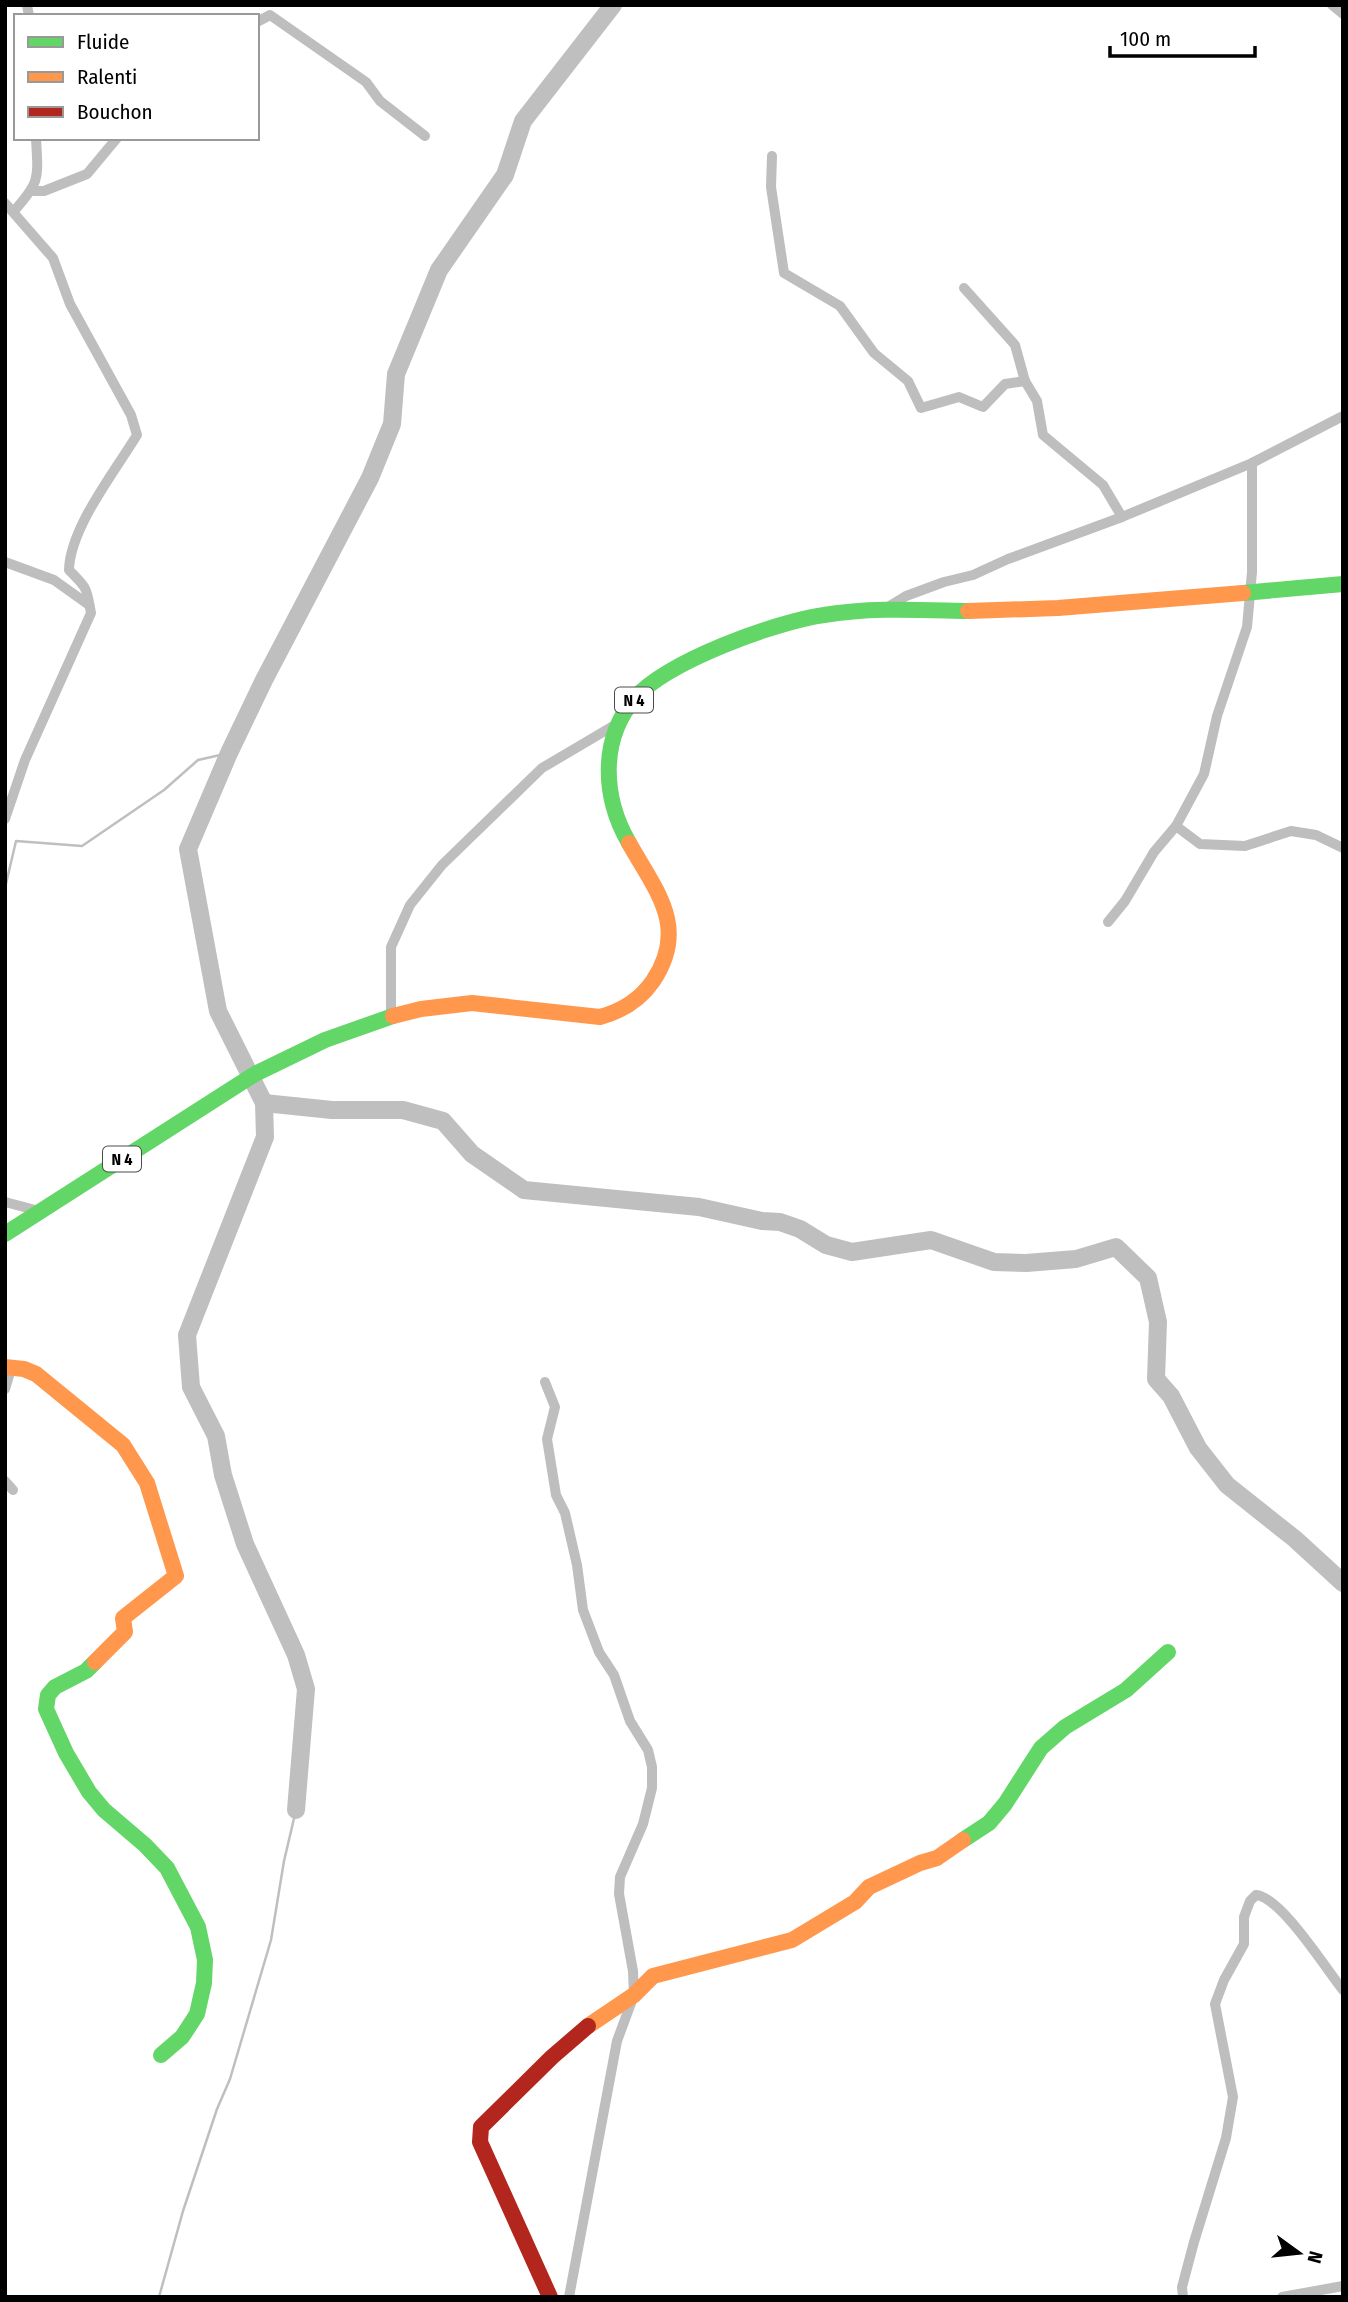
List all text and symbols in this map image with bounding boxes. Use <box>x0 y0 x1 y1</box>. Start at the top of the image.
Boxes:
legend <box>14 14 259 140</box>
scale bar <box>1110 14 1255 58</box>
text: 100 m <box>1120 26 1171 52</box>
text: Fluide <box>77 29 129 55</box>
text: Ralenti <box>77 64 137 90</box>
text: Bouchon <box>77 99 153 125</box>
road number: N 4 <box>615 688 653 712</box>
road number: N 4 <box>103 1147 141 1172</box>
north arrow <box>1264 2218 1334 2288</box>
text: N <box>1302 2249 1328 2266</box>

